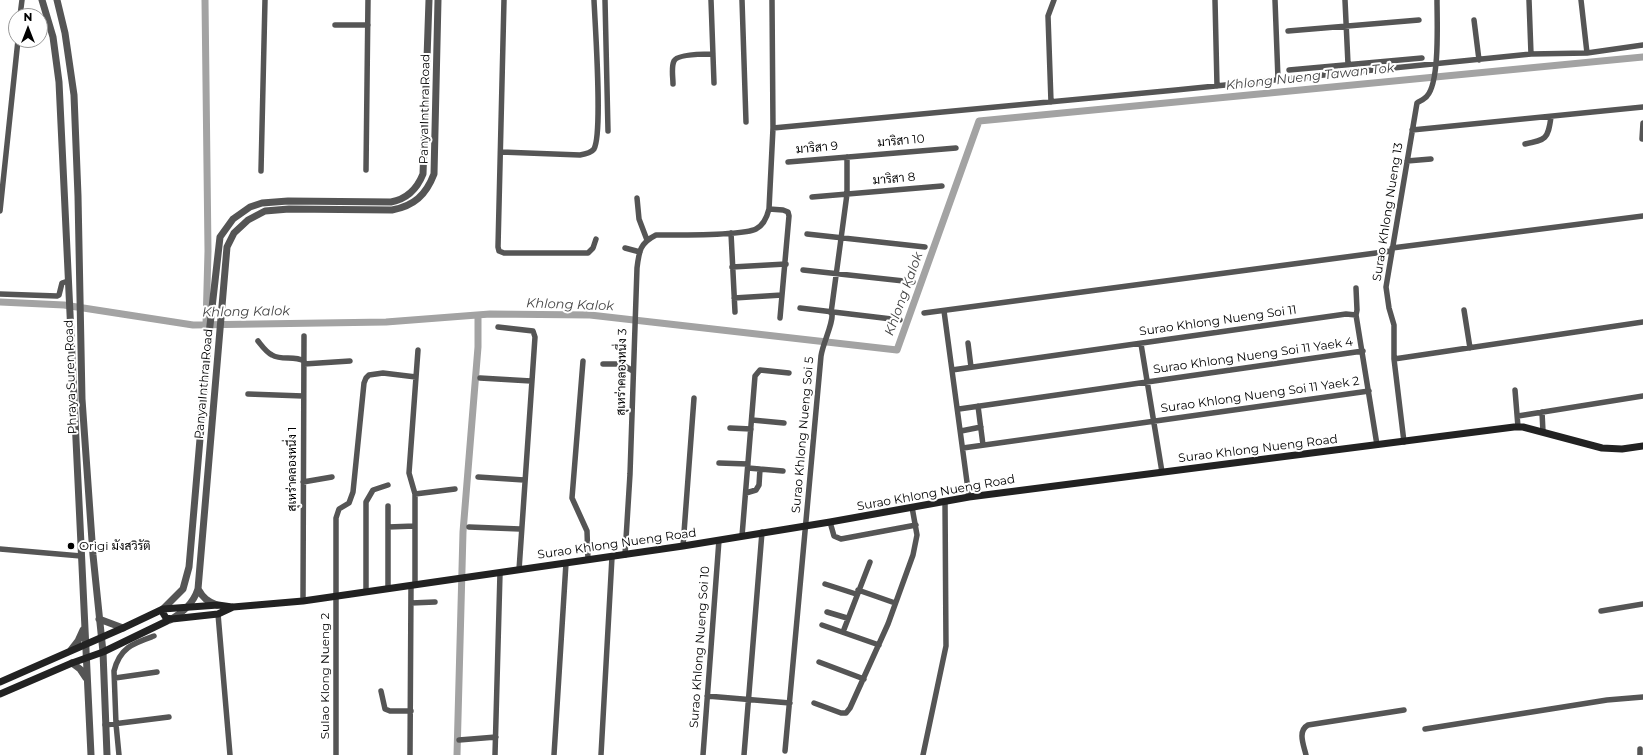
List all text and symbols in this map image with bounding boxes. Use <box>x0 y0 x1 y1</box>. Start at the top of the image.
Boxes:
north arrow <box>8 8 48 48</box>
text: N <box>24 10 32 24</box>
street label: Panya Inthra Road <box>417 54 433 164</box>
water label: Khlong Nueng Tawan Tok <box>1225 60 1395 94</box>
street label: มาริสา 10 <box>877 132 925 150</box>
street label: มาริสา 9 <box>795 139 839 157</box>
street label: Surao Khlong Nueng 13 <box>1370 142 1406 282</box>
street label: มาริสา 8 <box>872 170 916 188</box>
water label: Khlong Kalok <box>882 250 926 338</box>
water label: Khlong Kalok <box>526 296 614 314</box>
water label: Khlong Kalok <box>202 303 290 321</box>
street label: Surao Khlong Nueng Soi 11 <box>1138 303 1298 339</box>
street label: Phraya Suren Road <box>62 320 80 434</box>
street label: Panya Inthra Road <box>192 328 216 440</box>
street label: สุเหร่าคลองหนึ่ง 3 <box>614 328 630 416</box>
street label: Surao Khlong Nueng Soi 11 Yaek 4 <box>1152 335 1354 377</box>
street label: Surao Khlong Nueng Soi 5 <box>789 356 817 514</box>
street label: Surao Khlong Nueng Soi 11 Yaek 2 <box>1160 374 1360 416</box>
street label: สุเหร่าคลองหนึ่ง 1 <box>285 427 299 511</box>
street label: Surao Khlong Nueng Road <box>1178 432 1338 466</box>
street label: Surao Khlong Nueng Road <box>856 472 1016 514</box>
street label: Surao Khlong Nueng Road <box>537 526 697 562</box>
place label: Origi มังสวิรัติ <box>79 539 151 553</box>
marker: Origi มังสวิรัติ <box>66 541 76 551</box>
street label: Surao Khlong Nueng Soi 10 <box>687 565 713 729</box>
street label: Sulao Klong Nueng 2 <box>318 613 332 739</box>

